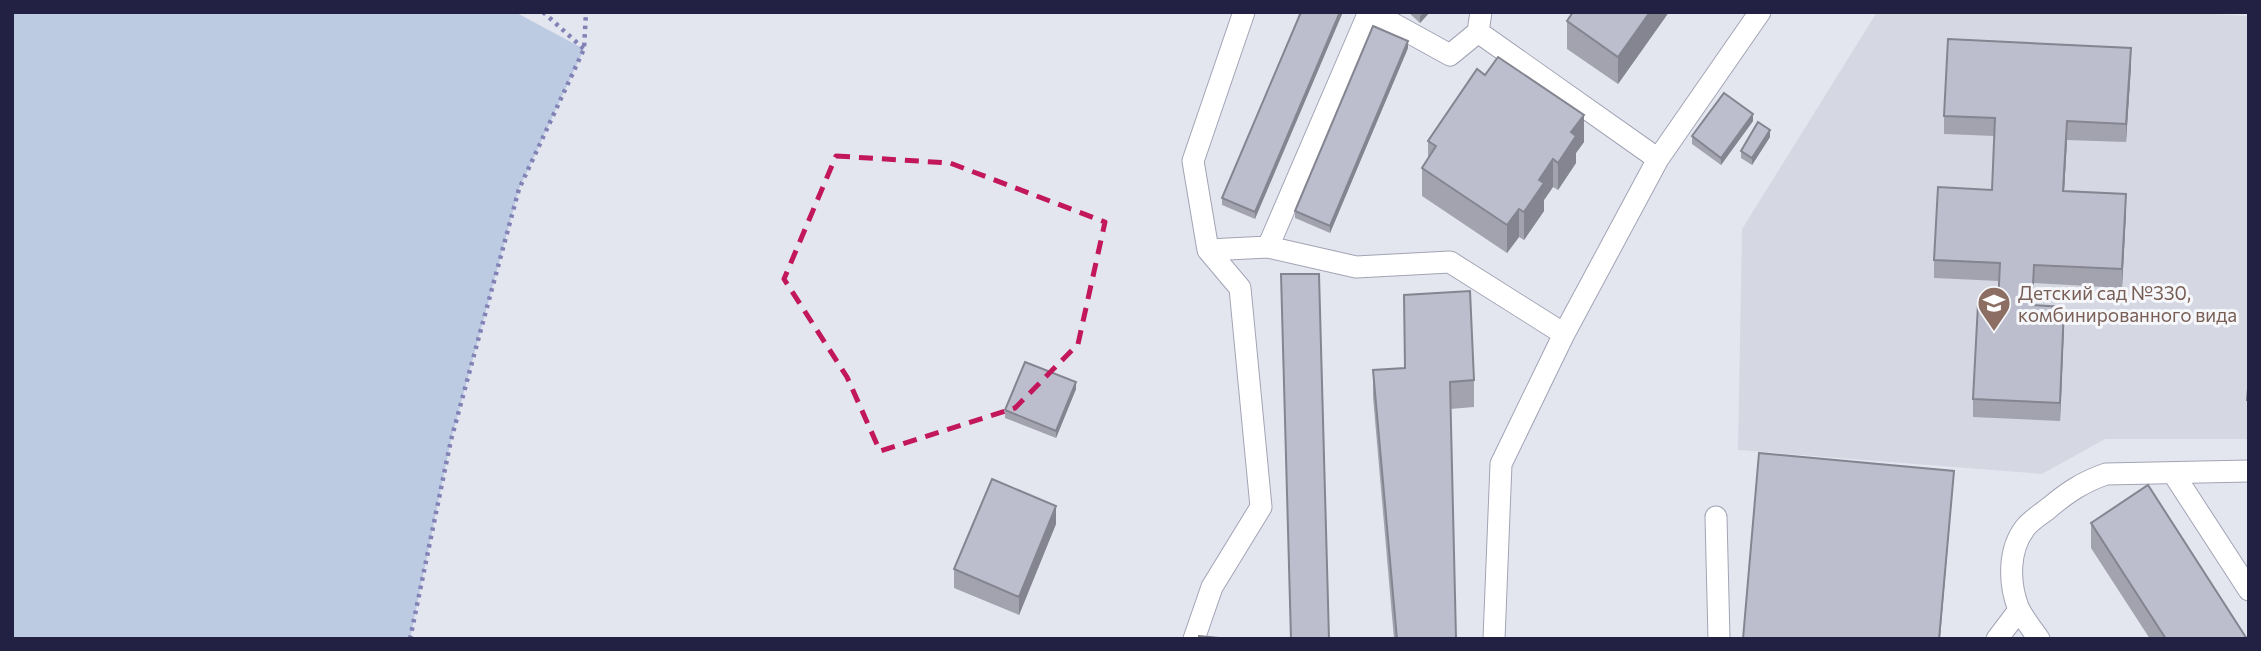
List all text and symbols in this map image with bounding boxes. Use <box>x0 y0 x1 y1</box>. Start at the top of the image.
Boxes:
place label: Детский сад №330, комбинированного вида <box>2018 281 2237 326</box>
school or university icon: Детский сад №330, комбинированного вида <box>1975 284 2013 333</box>

